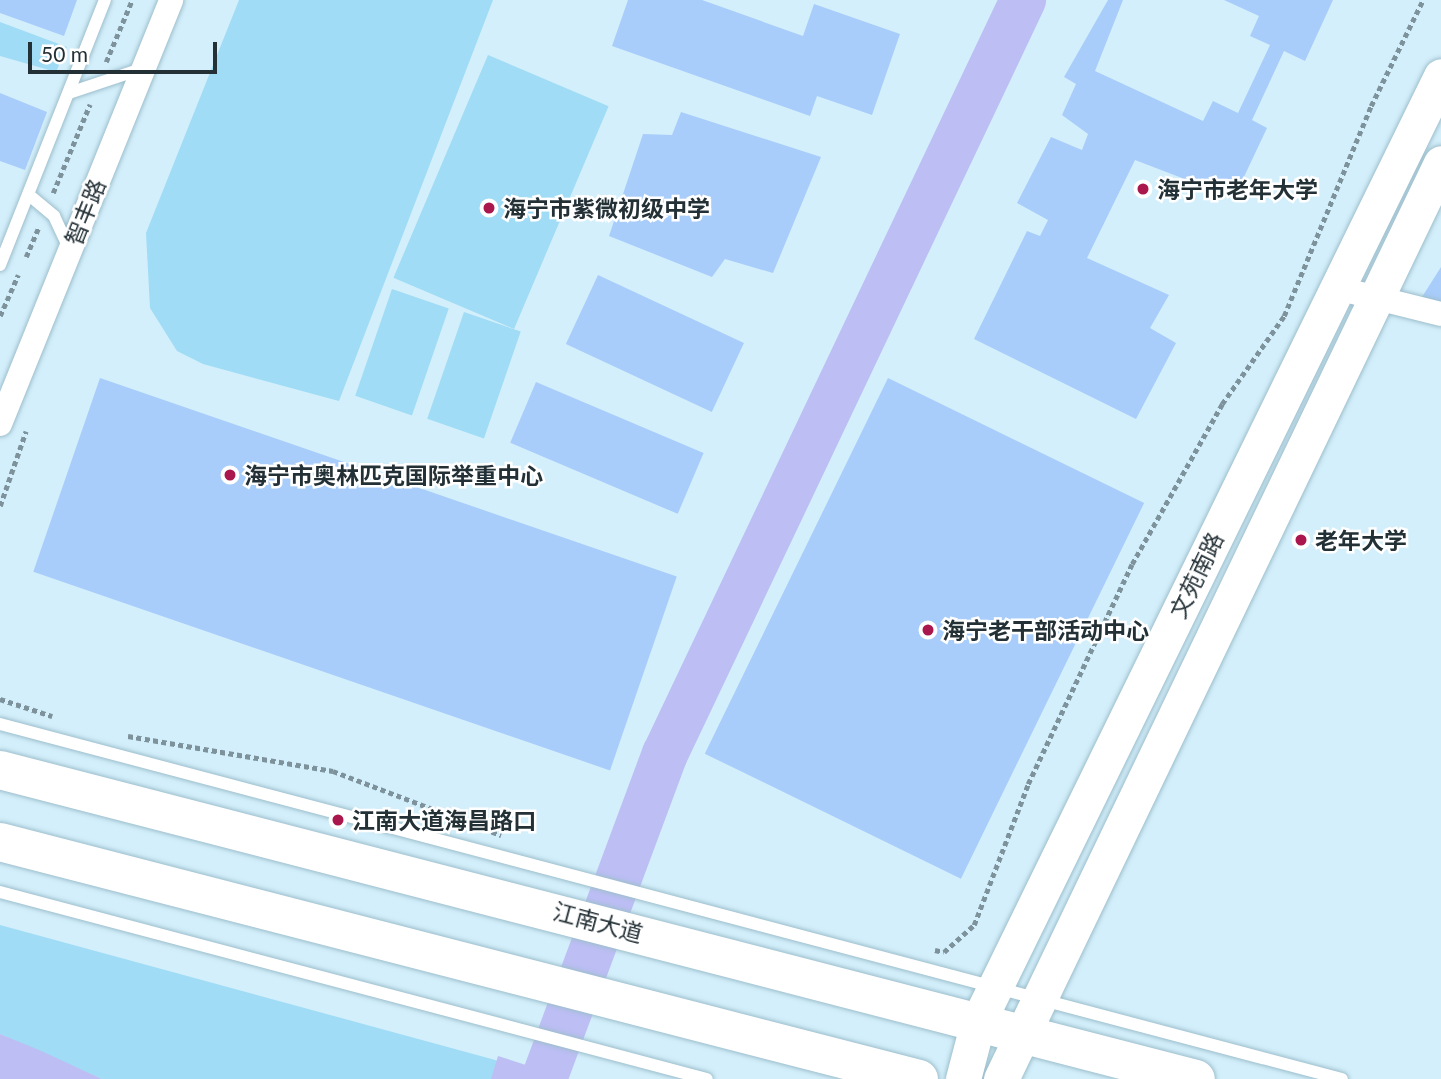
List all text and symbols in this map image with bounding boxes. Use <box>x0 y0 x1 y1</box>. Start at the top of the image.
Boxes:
scale bar <box>32 28 220 72</box>
text: 50 m <box>41 41 88 66</box>
street label: 智丰路 <box>59 175 111 249</box>
place label: 海宁市老年大学 <box>1157 175 1318 203</box>
marker: 海宁市老年大学 <box>1135 181 1151 197</box>
place label: 海宁市紫微初级中学 <box>503 194 710 222</box>
marker: 海宁市紫微初级中学 <box>481 200 497 216</box>
place label: 海宁市奥林匹克国际举重中心 <box>244 461 543 489</box>
marker: 海宁市奥林匹克国际举重中心 <box>222 467 238 483</box>
place label: 老年大学 <box>1315 526 1407 554</box>
street label: 文苑南路 <box>1163 528 1229 622</box>
marker: 老年大学 <box>1293 532 1309 548</box>
place label: 海宁老干部活动中心 <box>942 616 1149 644</box>
marker: 海宁老干部活动中心 <box>920 622 936 638</box>
place label: 江南大道海昌路口 <box>352 806 536 834</box>
marker: 江南大道海昌路口 <box>330 812 346 828</box>
street label: 江南大道 <box>550 897 646 947</box>

